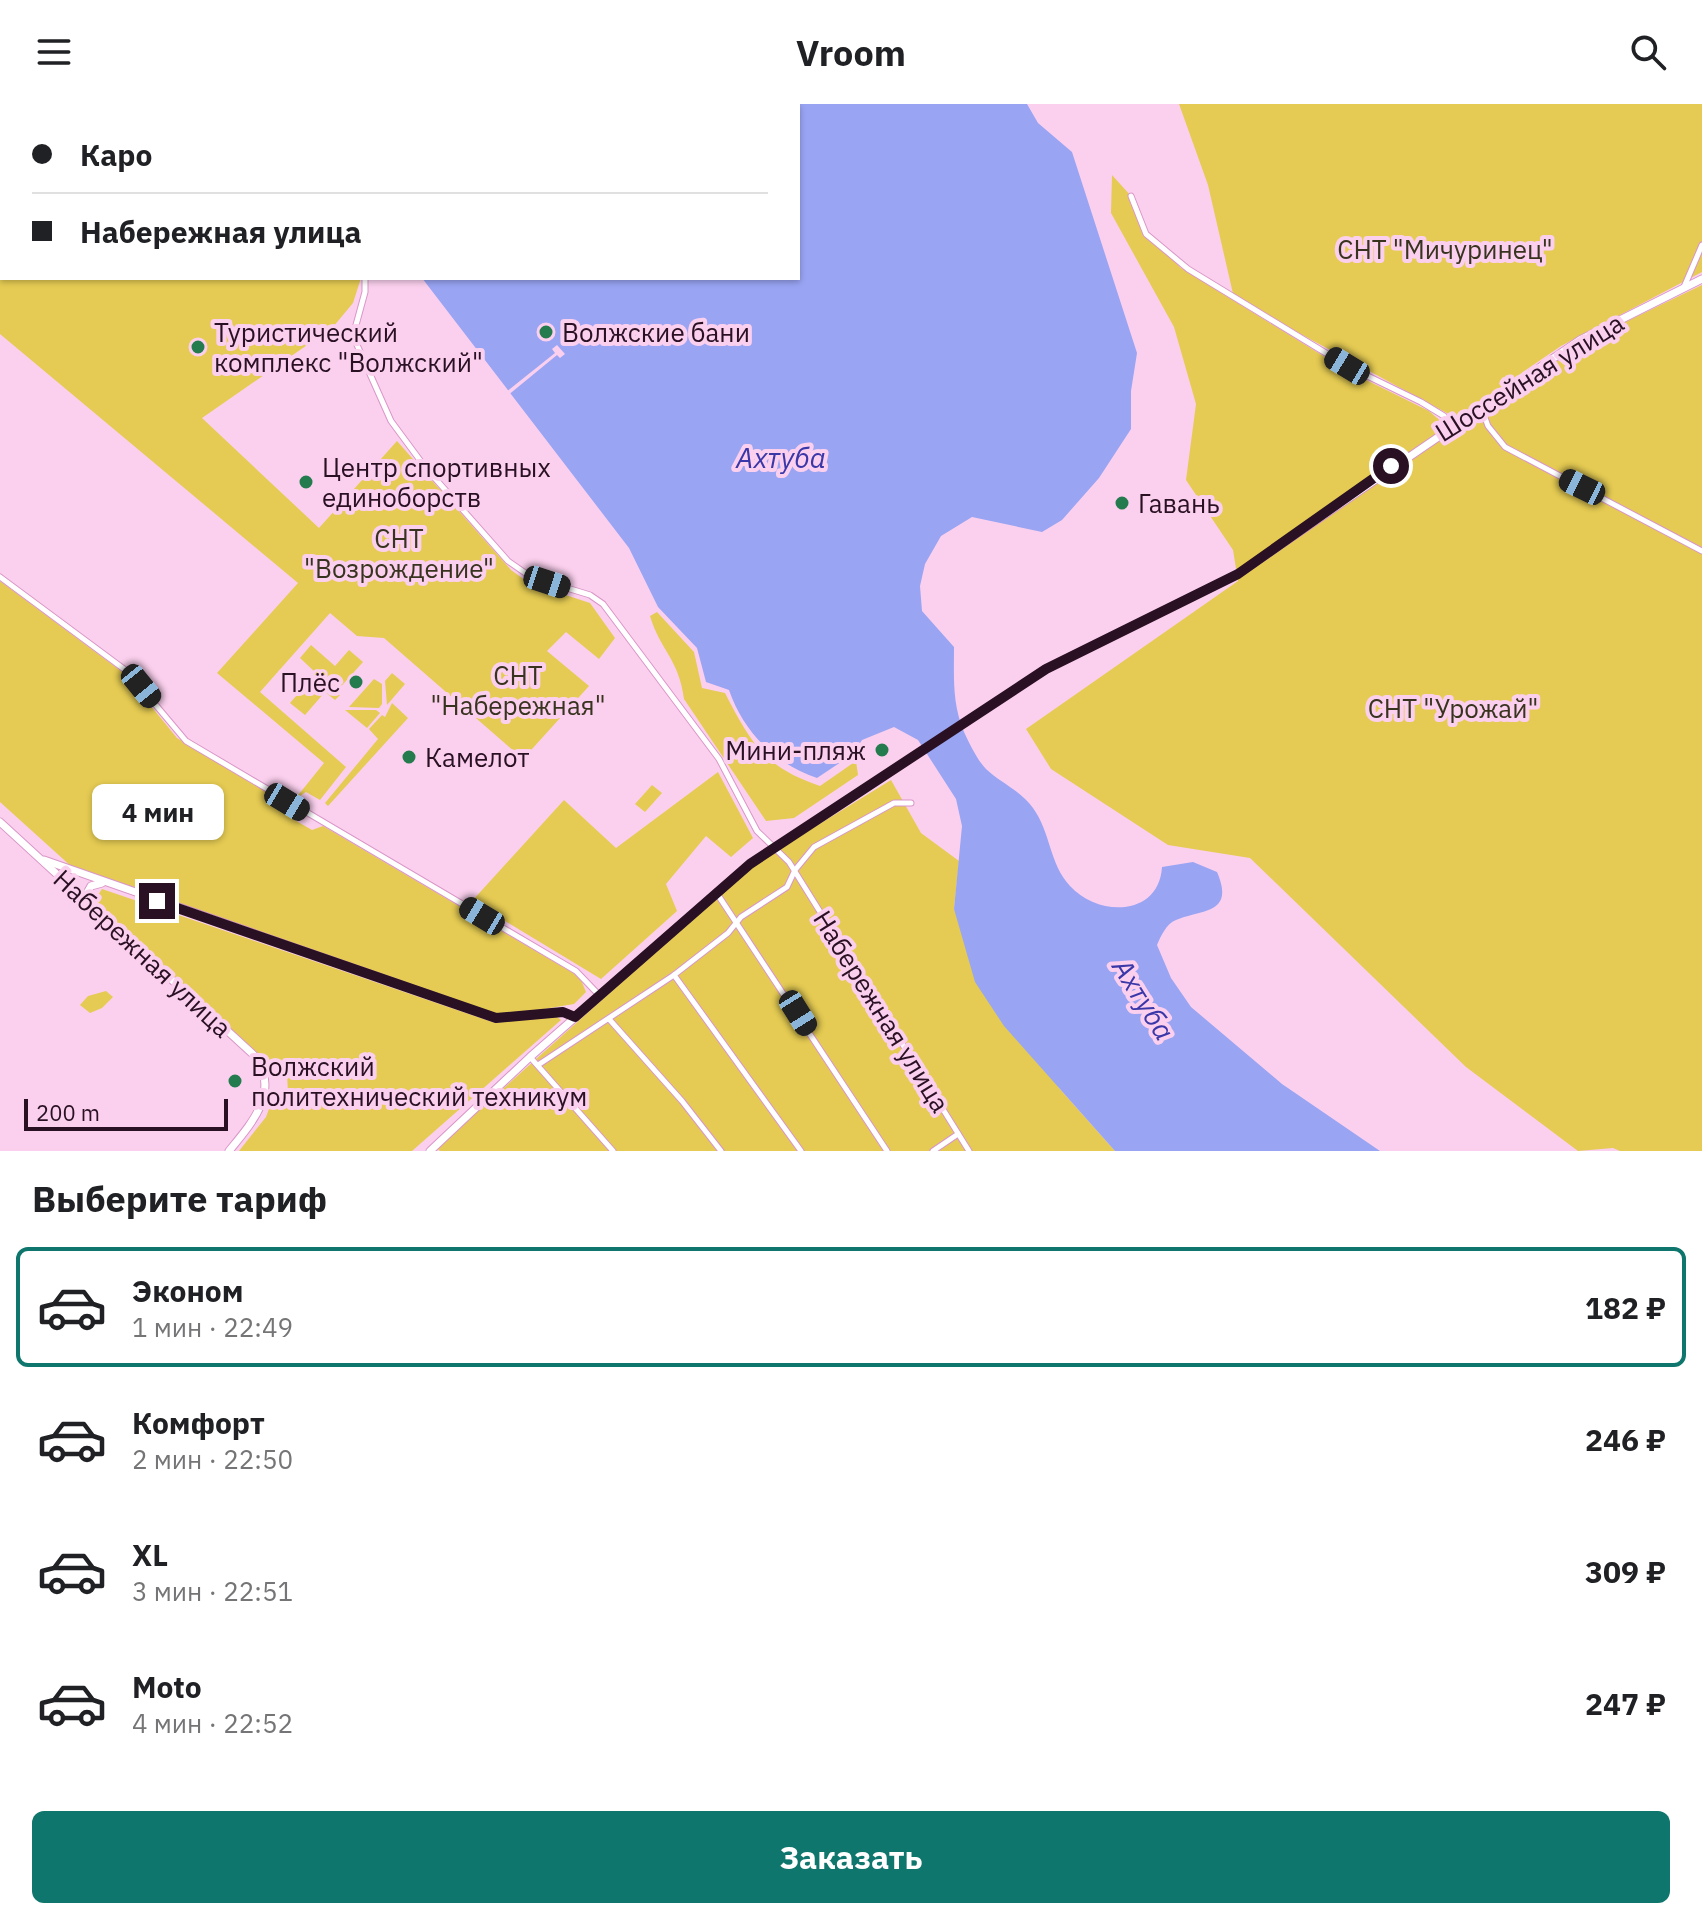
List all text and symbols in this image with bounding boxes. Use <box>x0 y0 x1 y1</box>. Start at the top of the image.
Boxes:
text: Vroom <box>796 29 906 76</box>
icon: menu <box>32 30 76 74</box>
icon: search <box>1626 30 1670 74</box>
text: Каро <box>80 135 152 174</box>
text: Набережная улица <box>80 212 362 251</box>
park label: СНТ "Мичуринец" <box>1337 232 1553 266</box>
street label: Шоссейная улица <box>1428 305 1630 449</box>
place label: Туристический комплекс "Волжский" <box>214 315 483 379</box>
place label: Волжские бани <box>562 315 750 349</box>
marker: Волжские бани <box>537 323 555 341</box>
marker: Туристический комплекс "Волжский" <box>189 338 207 356</box>
car <box>1320 343 1374 389</box>
water label: Ахтуба <box>735 439 826 476</box>
route start <box>1373 448 1409 484</box>
place label: Центр спортивных единоборств <box>322 450 551 514</box>
car <box>1555 466 1609 508</box>
marker: Центр спортивных единоборств <box>297 473 315 491</box>
place label: Гавань <box>1138 486 1220 520</box>
marker: Гавань <box>1113 494 1131 512</box>
park label: СНТ "Возрождение" <box>304 521 494 585</box>
car <box>520 563 574 601</box>
park label: СНТ "Набережная" <box>430 658 606 722</box>
car <box>117 660 165 712</box>
place label: Плёс <box>280 665 340 699</box>
marker: Плёс <box>347 673 365 691</box>
park label: СНТ "Урожай" <box>1368 691 1538 725</box>
place label: Мини-пляж <box>725 733 866 767</box>
place label: Камелот <box>425 740 530 774</box>
marker: Мини-пляж <box>873 741 891 759</box>
marker: Камелот <box>400 748 418 766</box>
car <box>260 779 314 825</box>
callout: 4 мин <box>91 785 223 841</box>
text: 4 мин <box>122 795 194 829</box>
street label: Набережная улица <box>47 862 239 1044</box>
route end <box>139 883 175 919</box>
car <box>455 893 509 939</box>
street label: Набережная улица <box>806 904 958 1118</box>
water label: Ахтуба <box>1104 950 1183 1047</box>
car <box>775 986 821 1040</box>
place label: Волжский политехнический техникум <box>251 1049 587 1113</box>
marker: Волжский политехнический техникум <box>226 1072 244 1090</box>
scale bar <box>24 1095 228 1131</box>
text: 200 m <box>36 1098 100 1127</box>
text: Выберите тариф <box>32 1175 327 1222</box>
icon: car <box>36 1271 108 1343</box>
text: Эконом <box>132 1271 243 1310</box>
text: 182 ₽ <box>1585 1288 1666 1327</box>
text: 1 мин · 22:49 <box>132 1310 293 1344</box>
icon: car <box>36 1403 108 1475</box>
text: Комфорт <box>132 1403 265 1442</box>
text: 246 ₽ <box>1585 1420 1666 1459</box>
text: 2 мин · 22:50 <box>132 1442 293 1476</box>
icon: car <box>36 1535 108 1607</box>
text: XL <box>132 1535 168 1574</box>
text: 309 ₽ <box>1585 1552 1666 1591</box>
text: 3 мин · 22:51 <box>132 1574 293 1608</box>
icon: car <box>36 1667 108 1739</box>
text: Moto <box>132 1667 202 1706</box>
text: 247 ₽ <box>1585 1684 1666 1723</box>
text: 4 мин · 22:52 <box>132 1706 293 1740</box>
button: Заказать <box>32 1811 1670 1903</box>

